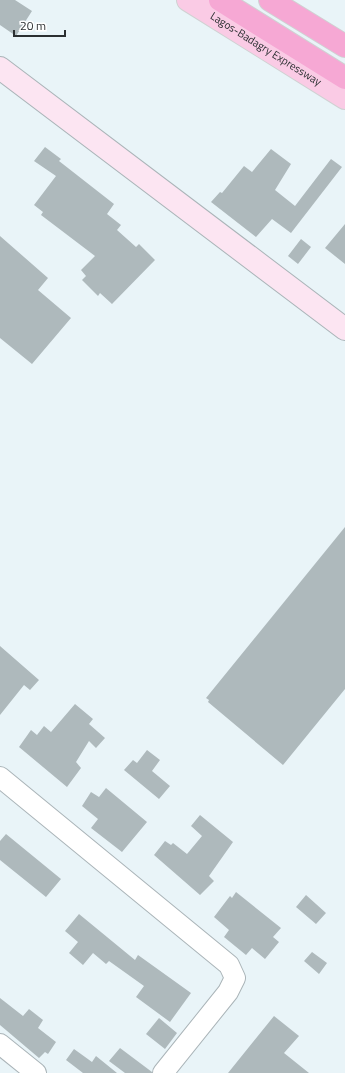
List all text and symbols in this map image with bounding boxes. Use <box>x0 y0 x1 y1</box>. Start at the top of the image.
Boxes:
street label: Lagos-Badagry Expressway <box>207 8 325 90</box>
scale bar <box>14 12 65 38</box>
text: 20 m <box>20 16 46 35</box>

